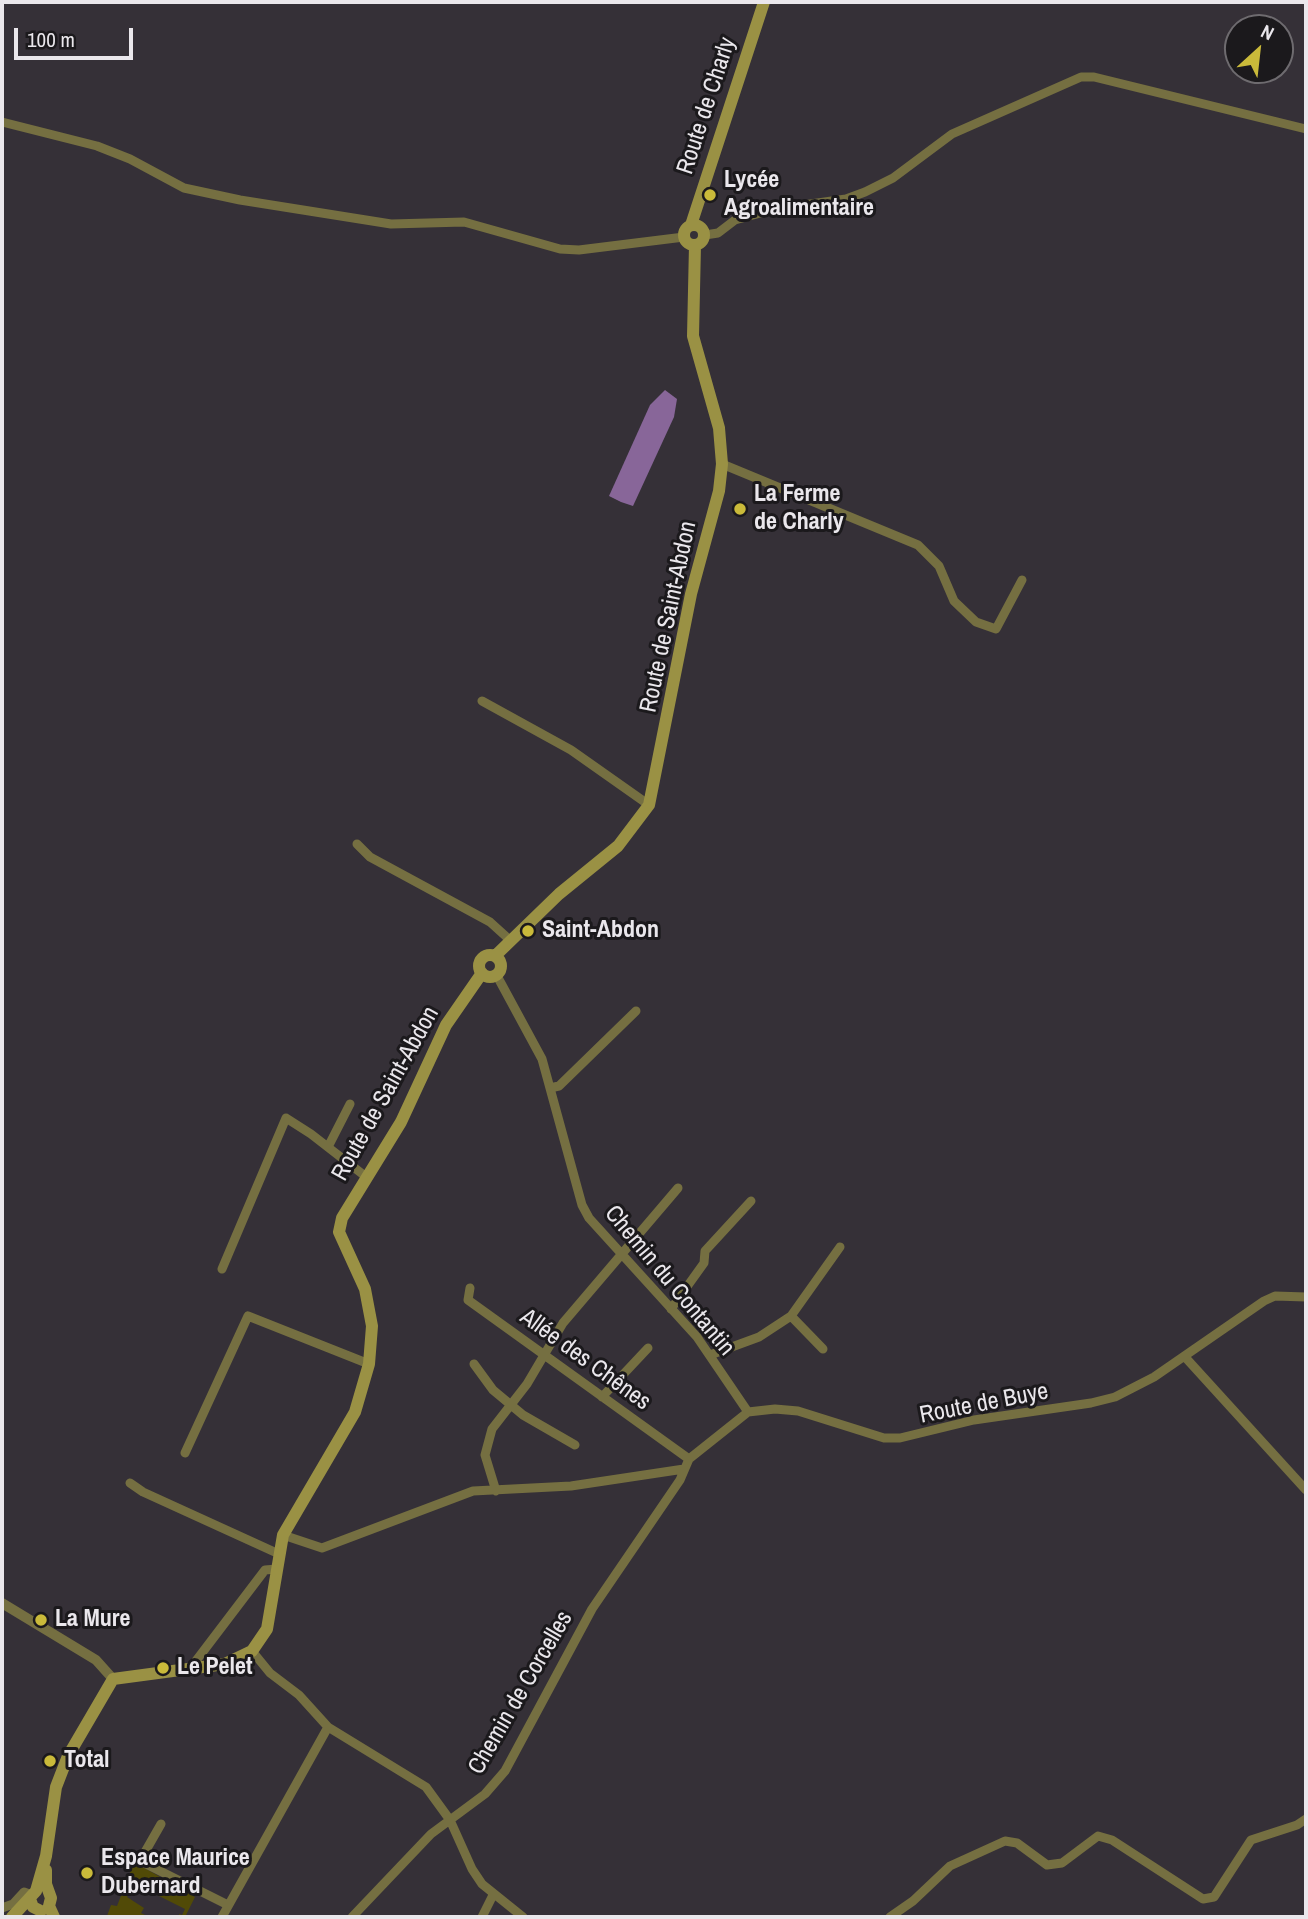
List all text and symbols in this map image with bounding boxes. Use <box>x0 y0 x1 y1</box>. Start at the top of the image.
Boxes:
scale bar <box>18 14 136 58</box>
north arrow <box>1224 14 1294 84</box>
text: N <box>1257 18 1279 46</box>
text: 100 m <box>27 25 75 54</box>
street label: Route de Charly <box>671 34 743 178</box>
place label: Lycée Agroalimentaire <box>724 167 874 223</box>
marker: Lycée Agroalimentaire <box>702 187 718 203</box>
place label: La Ferme de Charly <box>754 481 844 537</box>
marker: La Ferme de Charly <box>732 501 748 517</box>
street label: Route de Saint-Abdon <box>635 519 703 715</box>
place label: Saint-Abdon <box>542 917 659 945</box>
marker: Saint-Abdon <box>520 923 536 939</box>
street label: Route de Saint-Abdon <box>326 1002 446 1186</box>
street label: Chemin du Contantin <box>598 1200 740 1362</box>
street label: Allée des Chênes <box>514 1303 656 1417</box>
street label: Route de Buye <box>917 1377 1051 1431</box>
place label: La Mure <box>55 1606 130 1634</box>
street label: Chemin de Corcelles <box>463 1606 579 1780</box>
marker: La Mure <box>33 1612 49 1628</box>
place label: Le Pelet <box>177 1654 252 1682</box>
marker: Le Pelet <box>155 1660 171 1676</box>
place label: Total <box>64 1747 110 1775</box>
marker: Total <box>42 1753 58 1769</box>
place label: Espace Maurice Dubernard <box>101 1845 250 1901</box>
marker: Espace Maurice Dubernard <box>79 1865 95 1881</box>

